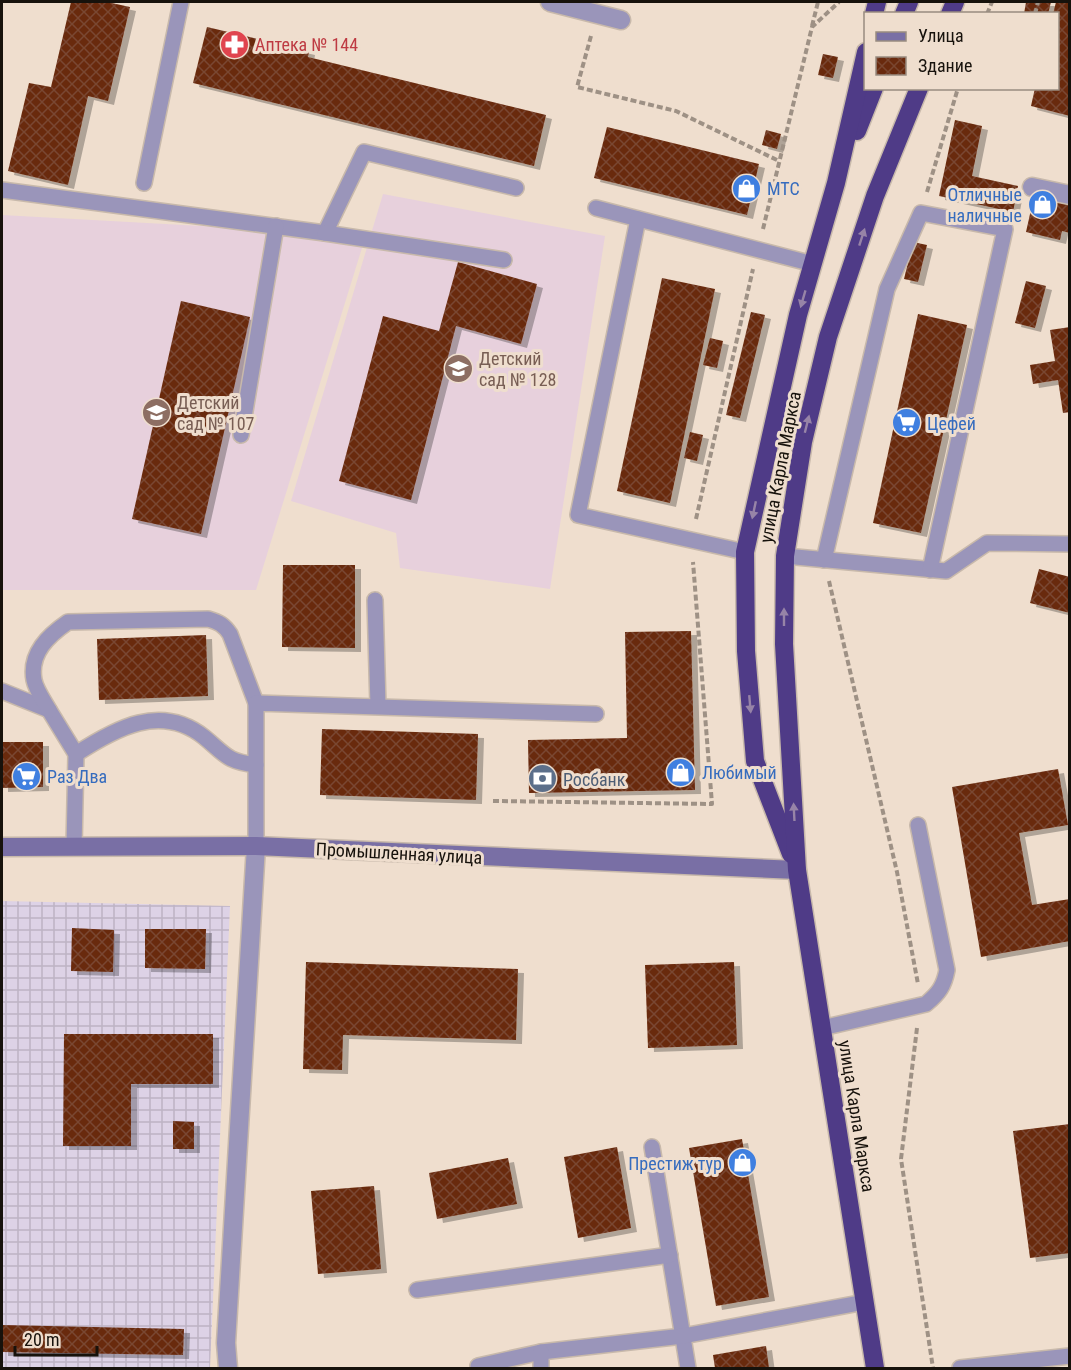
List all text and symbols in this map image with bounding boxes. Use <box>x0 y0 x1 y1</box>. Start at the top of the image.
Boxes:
legend <box>864 12 1059 90</box>
text: Улица <box>918 25 964 46</box>
pharmacy icon: Аптека № 144 <box>218 28 250 60</box>
place label: Аптека № 144 <box>255 34 358 55</box>
text: Здание <box>918 55 972 76</box>
shop icon: МТС <box>730 172 762 204</box>
place label: МТС <box>767 178 800 199</box>
place label: Отличные наличные <box>947 184 1022 226</box>
shop icon: Отличные наличные <box>1027 188 1059 220</box>
one-way arrow <box>857 228 867 246</box>
one-way arrow <box>797 290 807 308</box>
place label: Детский сад № 128 <box>479 348 556 390</box>
school or university icon: Детский сад № 128 <box>442 352 474 384</box>
street label: улица Карла Маркса <box>755 390 805 544</box>
place label: Детский сад № 107 <box>177 392 255 434</box>
school or university icon: Детский сад № 107 <box>140 396 172 428</box>
supermarket icon: Цефей <box>890 407 922 439</box>
place label: Цефей <box>927 413 976 434</box>
one-way arrow <box>803 415 813 433</box>
one-way arrow <box>749 501 758 520</box>
one-way arrow <box>780 608 789 627</box>
one-way arrow <box>745 694 755 713</box>
shop icon: Любимый <box>665 756 697 788</box>
supermarket icon: Раз Два <box>10 760 42 792</box>
place label: Любимый <box>702 762 777 783</box>
bank icon: Росбанк <box>526 763 558 795</box>
place label: Раз Два <box>47 766 107 787</box>
place label: Росбанк <box>563 769 626 790</box>
one-way arrow <box>789 802 798 821</box>
street label: Промышленная улица <box>315 838 483 868</box>
street label: улица Карла Маркса <box>835 1038 879 1194</box>
shop icon: Престиж тур <box>727 1147 759 1179</box>
place label: Престиж тур <box>628 1153 722 1174</box>
scale bar <box>15 1319 98 1357</box>
text: 20 m <box>24 1329 59 1350</box>

